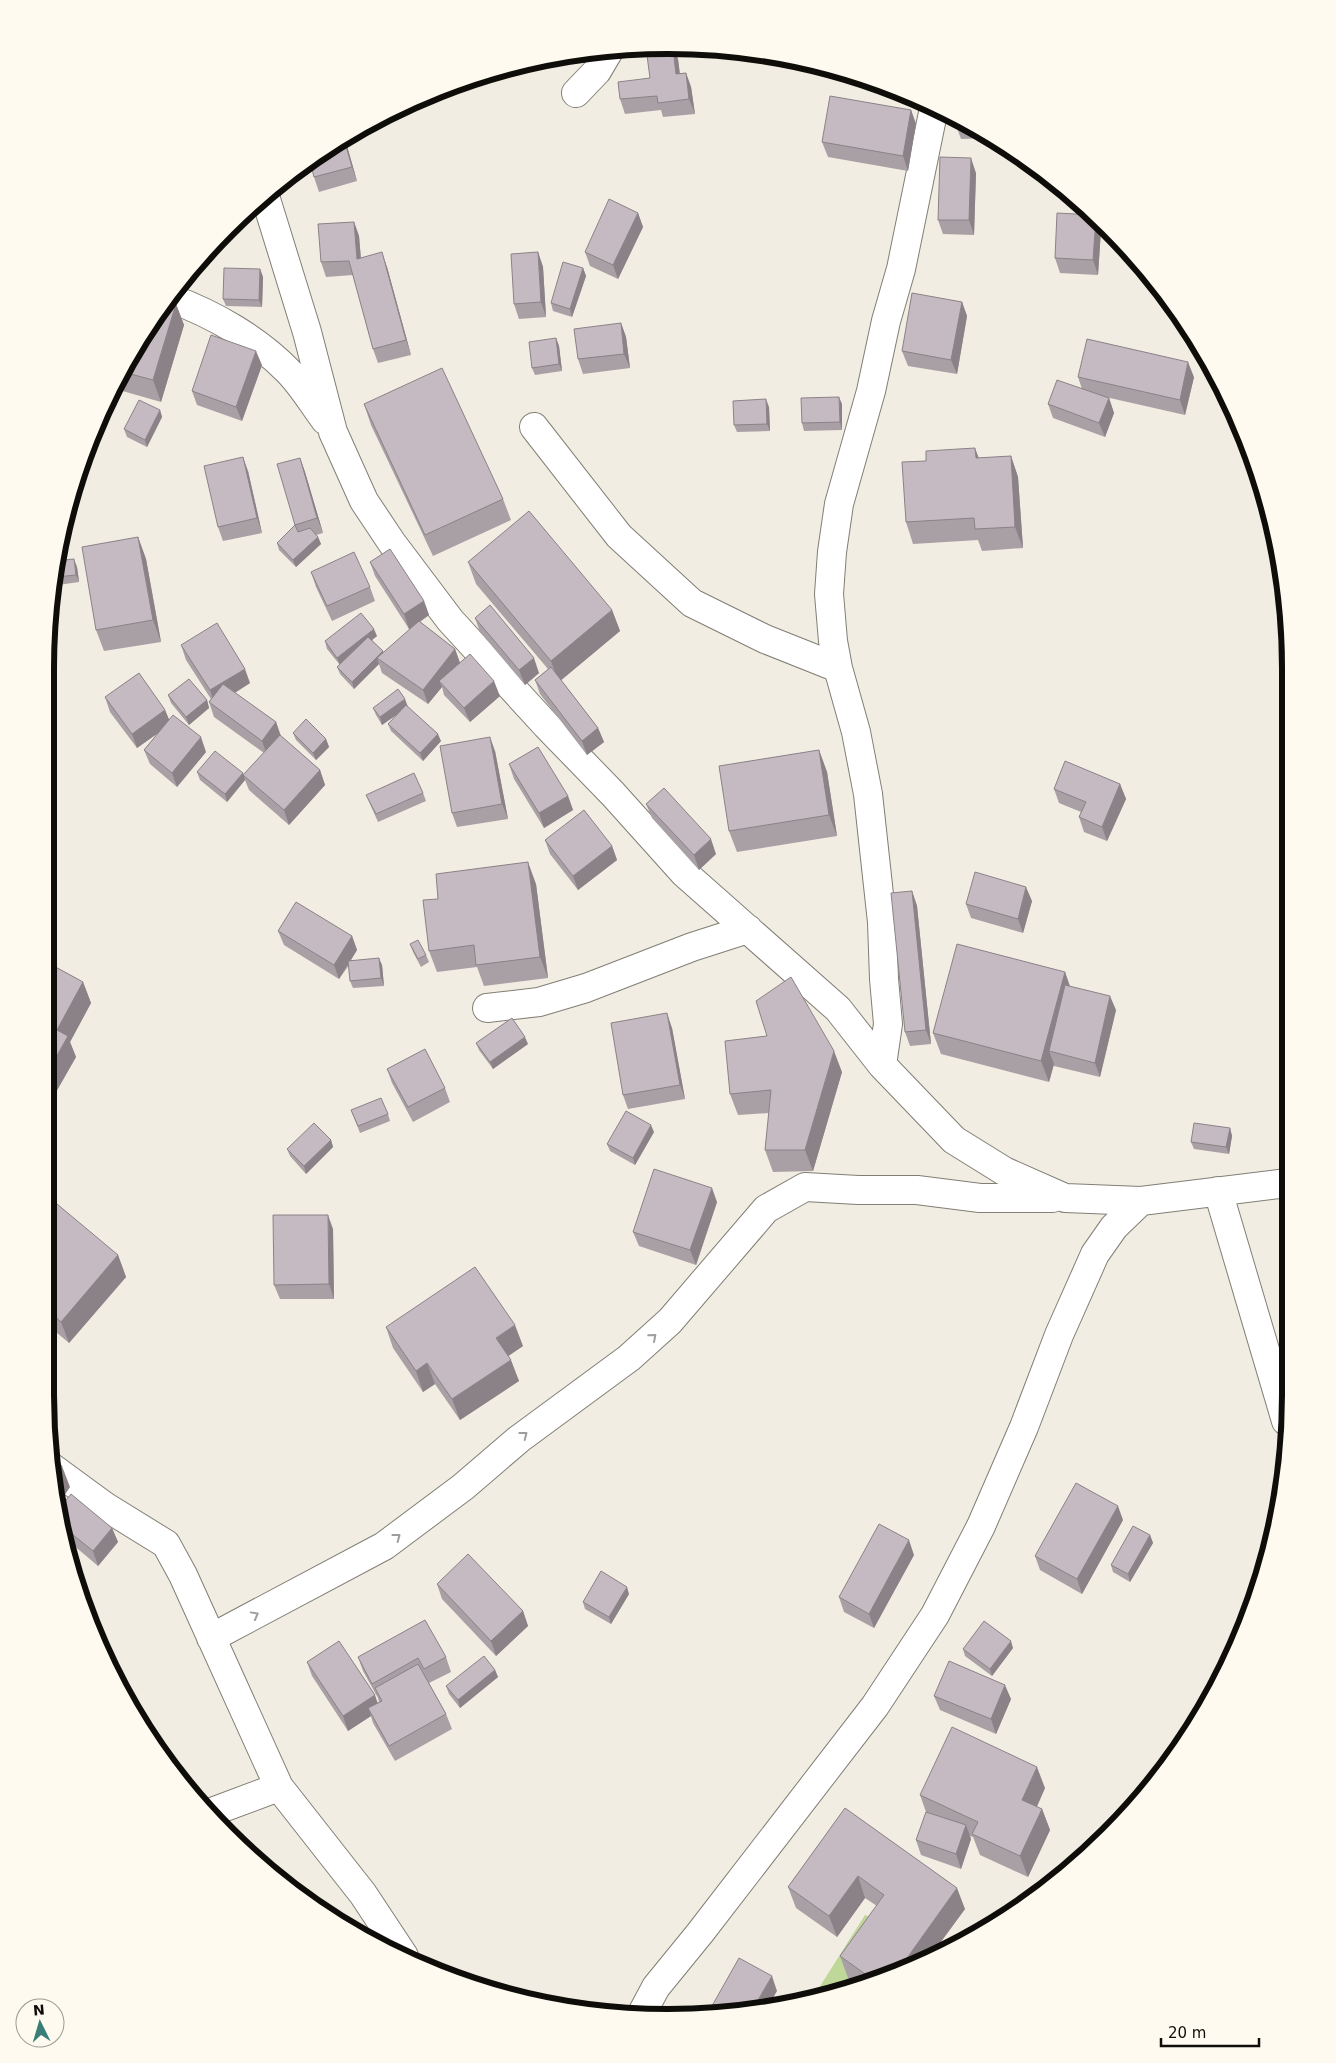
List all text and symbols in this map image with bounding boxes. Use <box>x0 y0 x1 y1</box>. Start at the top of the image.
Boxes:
one-way arrow <box>647 1334 656 1343</box>
one-way arrow <box>518 1432 527 1441</box>
one-way arrow <box>391 1534 400 1542</box>
one-way arrow <box>249 1611 258 1621</box>
north arrow <box>15 1998 65 2048</box>
text: N <box>32 2002 45 2019</box>
scale bar <box>1161 2016 1258 2048</box>
text: 20 m <box>1168 2024 1206 2042</box>

